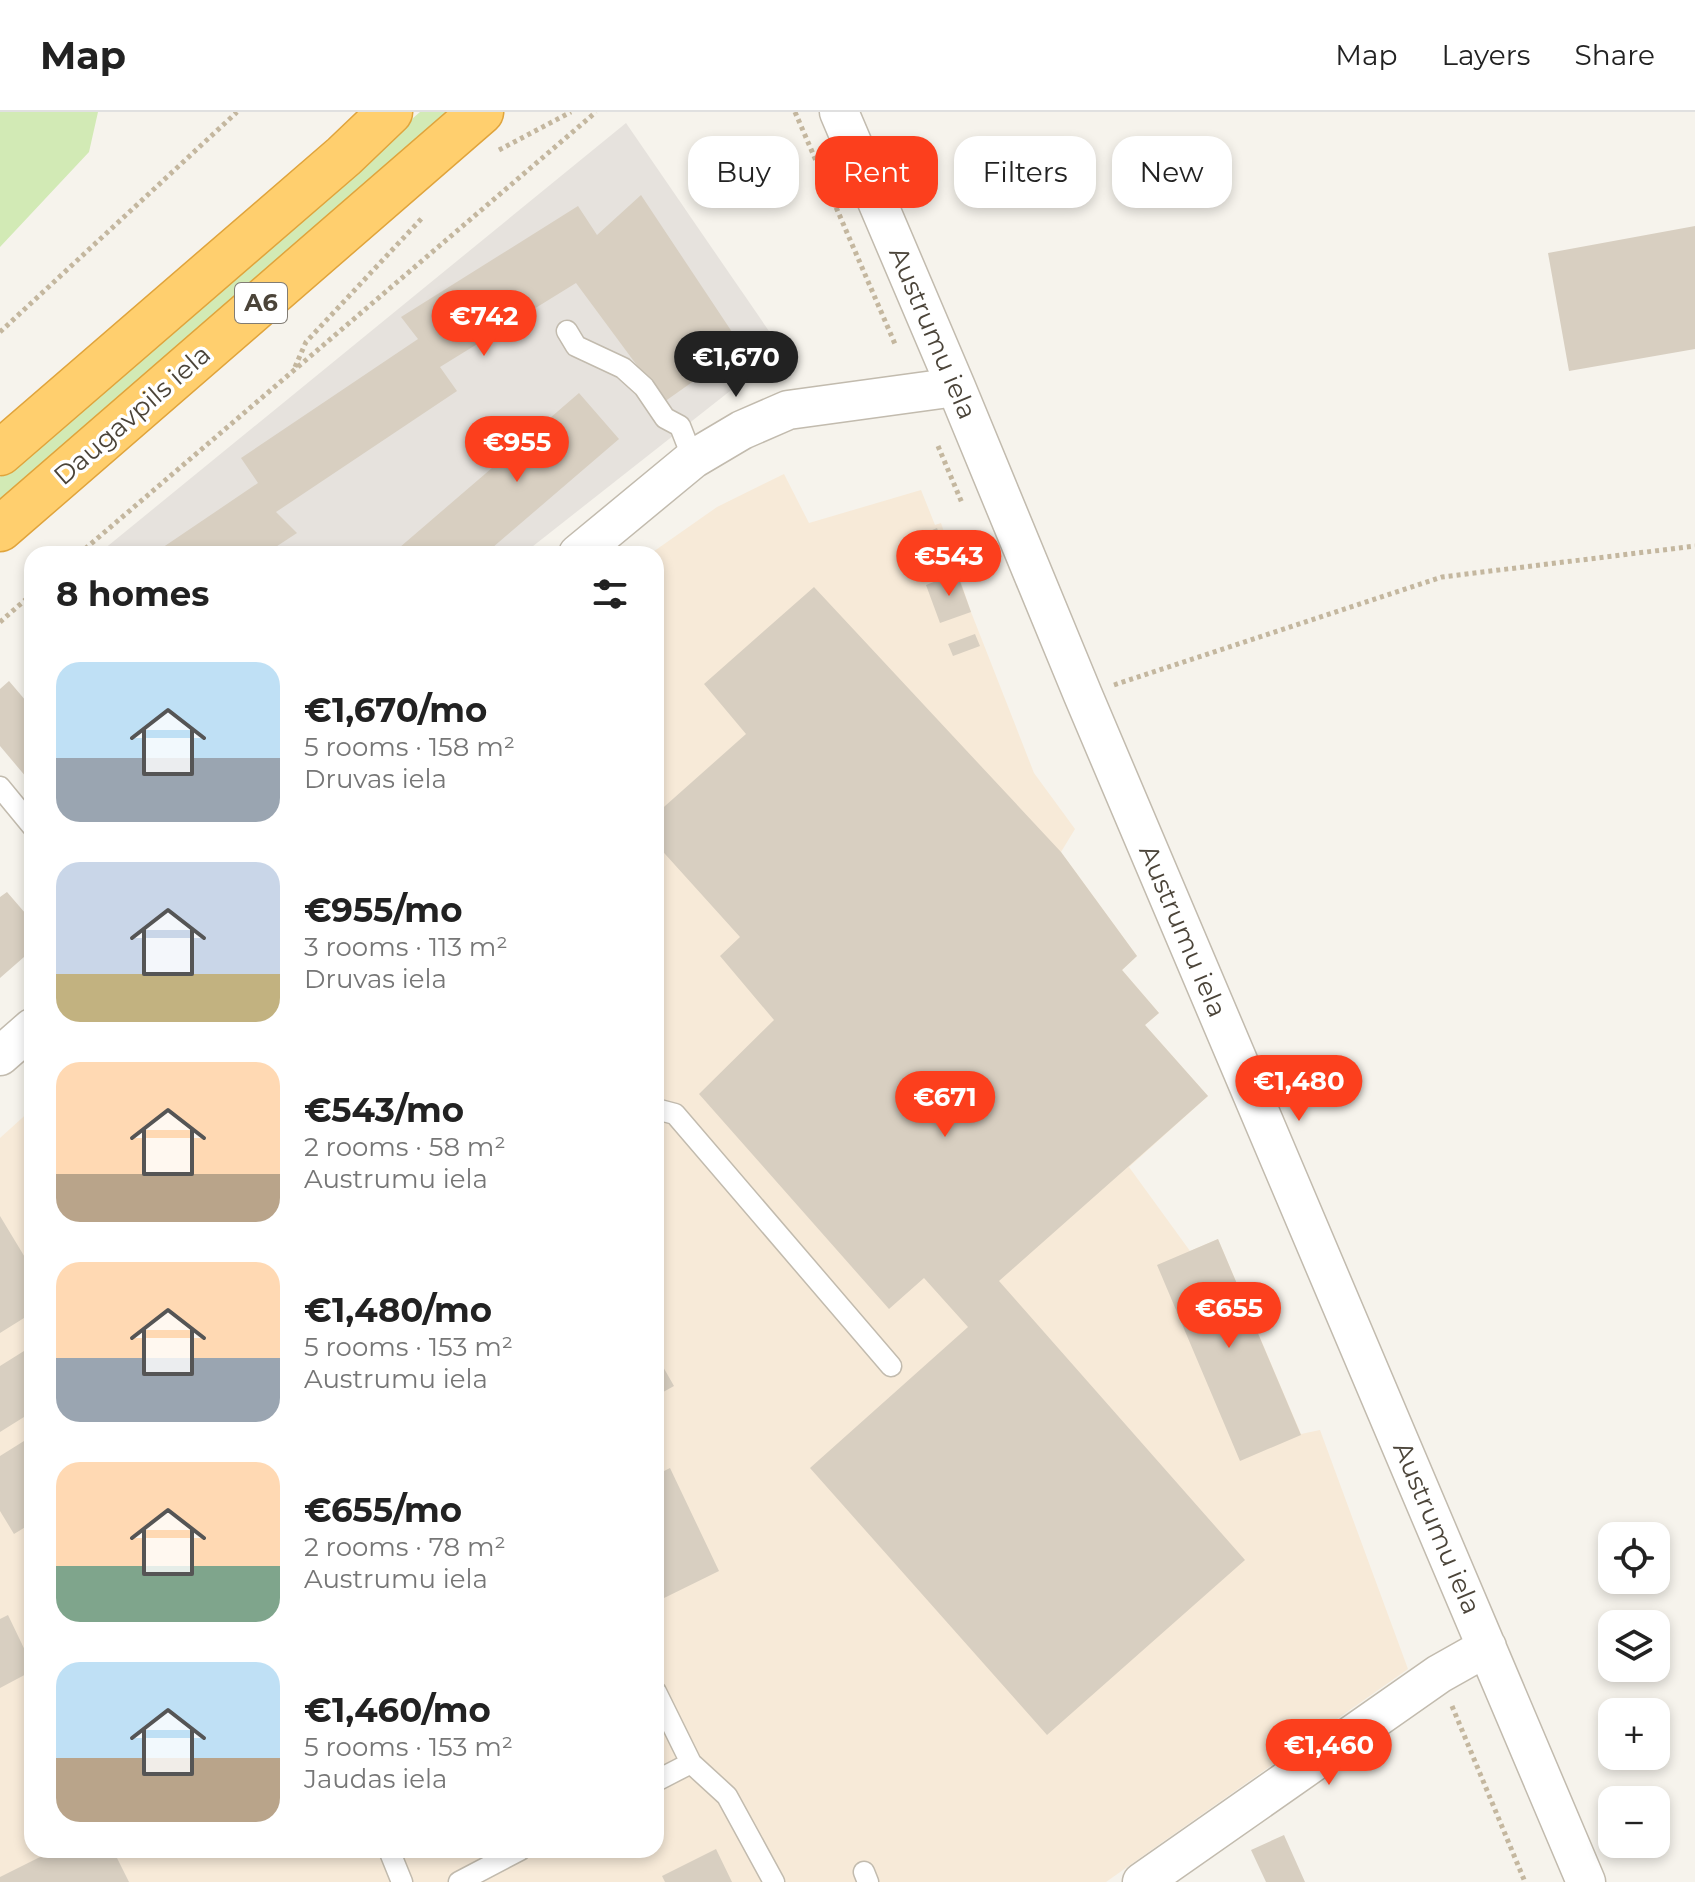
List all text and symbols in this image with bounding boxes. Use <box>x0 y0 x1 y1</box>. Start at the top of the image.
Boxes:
text: Map <box>40 32 126 79</box>
text: Map <box>1335 38 1398 72</box>
text: Layers <box>1442 38 1531 72</box>
text: Share <box>1575 38 1655 72</box>
chip: Buy <box>688 136 799 208</box>
chip: Rent <box>815 136 938 208</box>
chip: Filters <box>954 136 1096 208</box>
chip: New <box>1112 136 1232 208</box>
street label: Austrumu iela <box>882 242 984 424</box>
road number: A6 <box>235 283 287 323</box>
pin: €742 <box>437 290 531 358</box>
text: €742 <box>450 300 518 332</box>
pin: €1,670 <box>671 331 801 399</box>
street label: Daugavpils iela <box>47 338 217 492</box>
text: €1,670 <box>692 341 780 373</box>
pin: €955 <box>470 416 564 484</box>
text: €955 <box>483 426 551 458</box>
pin: €543 <box>902 530 996 598</box>
text: €543 <box>914 540 984 572</box>
icon: filters <box>588 572 632 616</box>
text: 8 homes <box>56 573 209 615</box>
text: €1,670/mo <box>304 689 487 731</box>
icon: home <box>120 694 216 790</box>
text: 5 rooms · 158 m² <box>304 731 515 763</box>
text: Druvas iela <box>304 763 447 795</box>
street label: Austrumu iela <box>1132 840 1234 1022</box>
text: €955/mo <box>304 889 462 931</box>
icon: home <box>120 894 216 990</box>
text: 3 rooms · 113 m² <box>304 931 508 963</box>
text: Druvas iela <box>304 963 447 995</box>
pin: €1,480 <box>1234 1055 1364 1123</box>
text: €1,480 <box>1253 1065 1345 1097</box>
pin: €671 <box>898 1071 992 1139</box>
text: €671 <box>913 1081 977 1113</box>
text: €543/mo <box>304 1089 464 1131</box>
icon: home <box>120 1094 216 1190</box>
text: 2 rooms · 58 m² <box>304 1131 506 1163</box>
text: Austrumu iela <box>304 1163 488 1195</box>
pin: €655 <box>1182 1282 1276 1350</box>
text: €1,480/mo <box>304 1289 492 1331</box>
text: €655 <box>1195 1292 1263 1324</box>
icon: home <box>120 1294 216 1390</box>
text: 5 rooms · 153 m² <box>304 1331 513 1363</box>
text: Austrumu iela <box>304 1363 488 1395</box>
street label: Austrumu iela <box>1386 1437 1488 1619</box>
text: €655/mo <box>304 1489 462 1531</box>
icon: home <box>120 1494 216 1590</box>
map controls <box>1598 1522 1670 1858</box>
button: locate <box>1598 1522 1670 1594</box>
text: 2 rooms · 78 m² <box>304 1531 506 1563</box>
text: Austrumu iela <box>304 1563 488 1595</box>
button: layers <box>1598 1610 1670 1682</box>
text: €1,460/mo <box>304 1689 491 1731</box>
icon: home <box>120 1694 216 1790</box>
button: + <box>1598 1698 1670 1770</box>
pin: €1,460 <box>1264 1719 1394 1787</box>
text: €1,460 <box>1284 1729 1374 1761</box>
text: 5 rooms · 153 m² <box>304 1731 513 1763</box>
text: Jaudas iela <box>304 1763 447 1795</box>
button: − <box>1598 1786 1670 1858</box>

